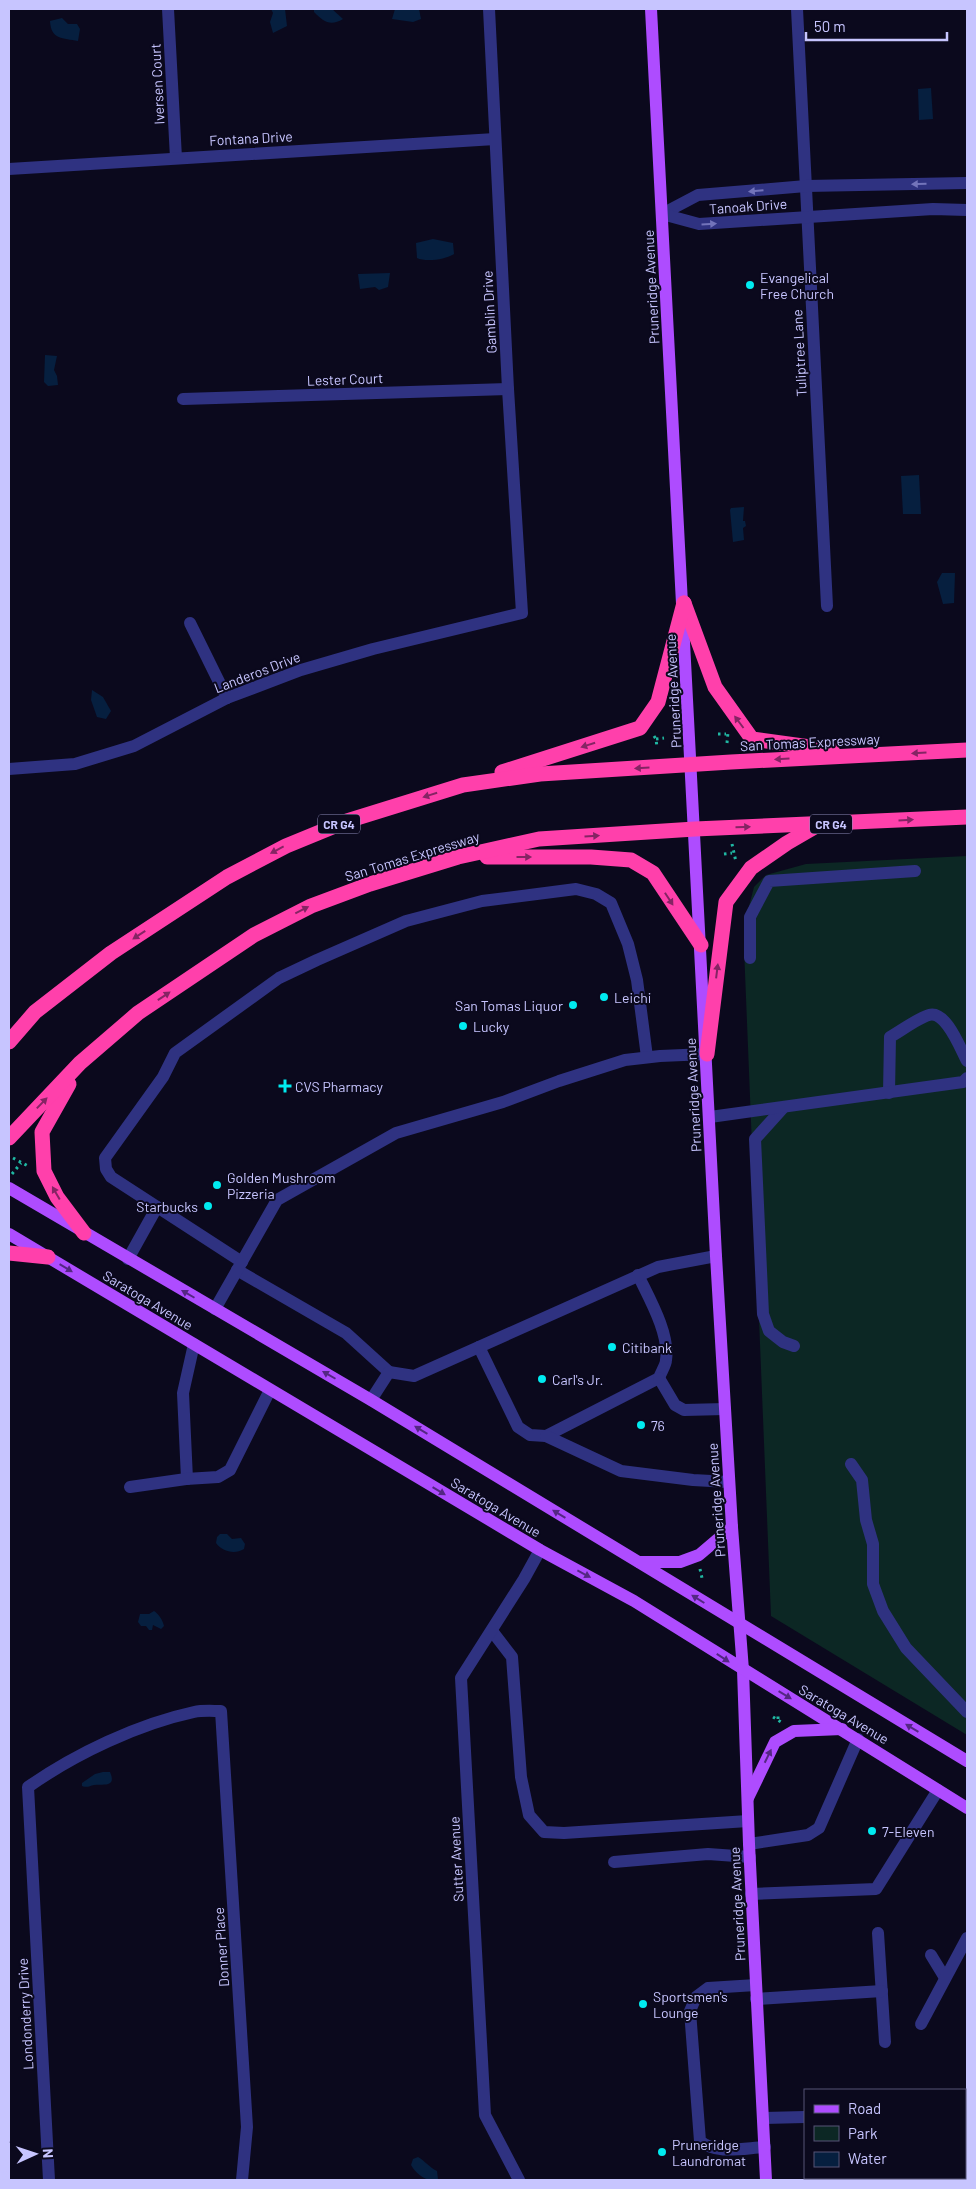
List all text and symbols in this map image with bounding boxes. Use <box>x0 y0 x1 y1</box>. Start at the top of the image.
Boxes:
scale bar <box>806 10 947 42</box>
text: 50 m <box>814 17 846 35</box>
street label: Iversen Court <box>146 43 168 125</box>
street label: Fontana Drive <box>209 127 293 149</box>
one-way arrow <box>910 180 926 188</box>
one-way arrow <box>748 187 764 195</box>
street label: Tanoak Drive <box>708 195 788 217</box>
one-way arrow <box>701 219 717 227</box>
street label: Pruneridge Avenue <box>640 229 662 345</box>
place label: Evangelical Free Church <box>760 269 834 302</box>
street label: Gamblin Drive <box>478 270 500 354</box>
marker: Evangelical Free Church <box>744 279 756 291</box>
street label: Tuliptree Lane <box>788 309 810 397</box>
street label: Lester Court <box>307 369 383 389</box>
street label: Pruneridge Avenue <box>662 633 684 749</box>
street label: Landeros Drive <box>211 648 303 696</box>
one-way arrow <box>734 715 744 729</box>
street label: San Tomas Expressway <box>740 730 881 754</box>
one-way arrow <box>580 741 595 749</box>
one-way arrow <box>910 749 926 757</box>
one-way arrow <box>774 756 790 764</box>
one-way arrow <box>634 765 650 773</box>
one-way arrow <box>422 792 437 800</box>
road number: CR G4 <box>318 814 360 834</box>
road number: CR G4 <box>810 814 852 834</box>
one-way arrow <box>898 816 914 824</box>
one-way arrow <box>736 823 752 831</box>
street label: San Tomas Expressway <box>343 827 482 885</box>
one-way arrow <box>585 831 601 839</box>
one-way arrow <box>270 846 284 854</box>
one-way arrow <box>517 853 533 861</box>
one-way arrow <box>664 892 674 906</box>
one-way arrow <box>295 906 309 915</box>
one-way arrow <box>132 930 145 940</box>
one-way arrow <box>713 963 721 979</box>
place label: Leichi <box>614 989 651 1006</box>
one-way arrow <box>157 991 171 1001</box>
marker: Leichi <box>598 991 610 1003</box>
place label: San Tomas Liquor <box>455 997 563 1014</box>
marker: San Tomas Liquor <box>567 999 579 1011</box>
place label: Lucky <box>473 1018 510 1035</box>
marker: Lucky <box>457 1020 469 1032</box>
street label: Pruneridge Avenue <box>682 1037 704 1153</box>
place label: CVS Pharmacy <box>295 1078 384 1095</box>
marker: CVS Pharmacy <box>279 1080 291 1092</box>
one-way arrow <box>36 1097 48 1109</box>
place label: Golden Mushroom Pizzeria <box>227 1169 336 1202</box>
marker: Golden Mushroom Pizzeria <box>211 1179 223 1191</box>
one-way arrow <box>52 1187 61 1200</box>
place label: Starbucks <box>136 1198 198 1215</box>
marker: Starbucks <box>202 1200 214 1212</box>
one-way arrow <box>59 1263 72 1272</box>
street label: Saratoga Avenue <box>100 1266 196 1334</box>
one-way arrow <box>182 1289 195 1298</box>
place label: Citibank <box>622 1339 672 1356</box>
marker: Citibank <box>606 1341 618 1353</box>
one-way arrow <box>323 1371 336 1380</box>
place label: Carl's Jr. <box>552 1371 603 1388</box>
marker: Carl's Jr. <box>536 1373 548 1385</box>
place label: 76 <box>651 1417 665 1434</box>
marker: 76 <box>635 1419 647 1431</box>
one-way arrow <box>414 1425 427 1434</box>
street label: Pruneridge Avenue <box>704 1442 728 1558</box>
street label: Saratoga Avenue <box>448 1473 544 1541</box>
one-way arrow <box>433 1486 446 1495</box>
one-way arrow <box>553 1510 566 1519</box>
one-way arrow <box>577 1570 591 1578</box>
one-way arrow <box>692 1594 705 1603</box>
one-way arrow <box>717 1653 730 1662</box>
street label: Saratoga Avenue <box>796 1680 892 1748</box>
one-way arrow <box>779 1691 792 1700</box>
one-way arrow <box>906 1723 919 1732</box>
one-way arrow <box>764 1749 773 1764</box>
street label: Sutter Avenue <box>445 1816 467 1902</box>
place label: 7-Eleven <box>882 1823 935 1840</box>
marker: 7-Eleven <box>866 1825 878 1837</box>
street label: Pruneridge Avenue <box>726 1846 748 1962</box>
street label: Donner Place <box>210 1907 232 1987</box>
street label: Londonderry Drive <box>14 1958 36 2070</box>
place label: Sportsmen's Lounge <box>653 1988 728 2021</box>
marker: Sportsmen's Lounge <box>637 1998 649 2010</box>
legend <box>804 2089 966 2179</box>
text: Road <box>848 2099 881 2117</box>
text: Park <box>848 2124 878 2142</box>
north arrow <box>10 2129 60 2179</box>
place label: Pruneridge Laundromat <box>672 2136 746 2169</box>
marker: Pruneridge Laundromat <box>656 2146 668 2158</box>
text: N <box>40 2148 57 2158</box>
text: Water <box>848 2149 887 2167</box>

